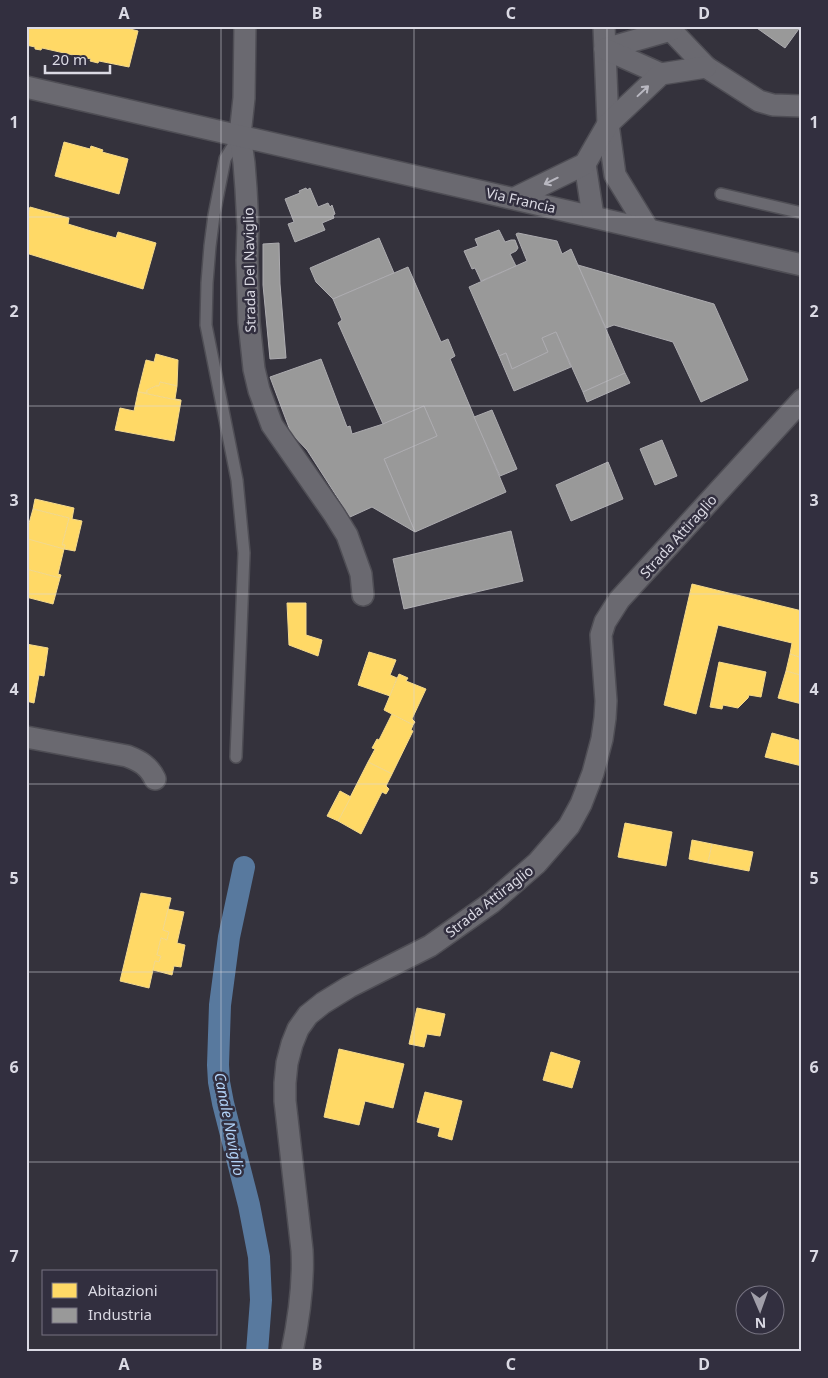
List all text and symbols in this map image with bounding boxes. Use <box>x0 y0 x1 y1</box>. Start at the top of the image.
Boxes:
text: A <box>118 2 130 24</box>
text: B <box>312 2 322 24</box>
text: C <box>506 2 516 24</box>
text: D <box>698 2 710 24</box>
scale bar <box>45 42 110 74</box>
text: 20 m <box>52 49 87 69</box>
one-way arrow <box>637 85 650 97</box>
text: 1 <box>9 111 19 133</box>
text: 1 <box>809 111 819 133</box>
one-way arrow <box>544 176 559 186</box>
street label: Via Francia <box>484 183 558 217</box>
street label: Strada Del Naviglio <box>238 207 260 333</box>
text: 2 <box>9 300 19 322</box>
text: 2 <box>809 300 819 322</box>
text: 3 <box>9 489 19 511</box>
text: 3 <box>809 489 819 511</box>
street label: Strada Attiraglio <box>635 490 721 582</box>
text: 4 <box>9 678 19 700</box>
text: 4 <box>809 678 819 700</box>
street label: Strada Attiraglio <box>441 861 537 941</box>
text: 5 <box>9 867 19 889</box>
text: 5 <box>809 867 819 889</box>
text: 6 <box>9 1056 19 1078</box>
text: 6 <box>809 1056 819 1078</box>
water label: Canale Naviglio <box>210 1071 250 1177</box>
text: 7 <box>9 1245 19 1267</box>
text: 7 <box>809 1245 819 1267</box>
legend <box>42 1270 218 1336</box>
text: Abitazioni <box>88 1280 158 1300</box>
north arrow <box>736 1286 786 1336</box>
text: Industria <box>88 1304 152 1324</box>
text: N <box>754 1314 766 1333</box>
text: A <box>118 1353 130 1375</box>
text: B <box>312 1353 322 1375</box>
text: C <box>506 1353 516 1375</box>
text: D <box>698 1353 710 1375</box>

